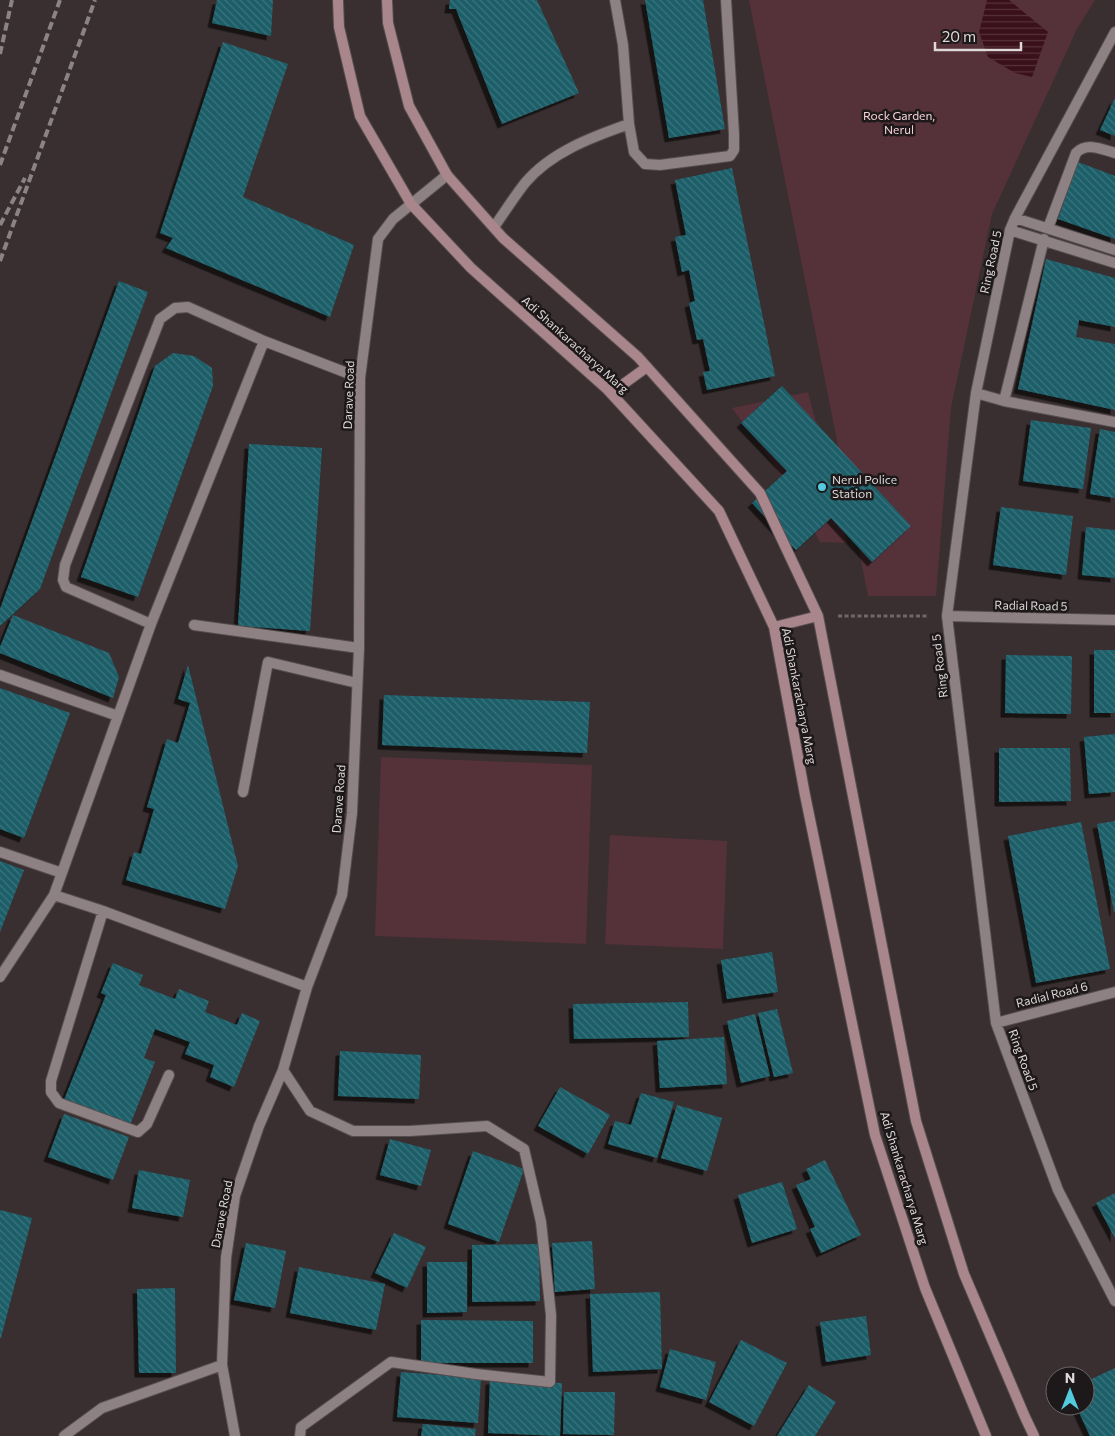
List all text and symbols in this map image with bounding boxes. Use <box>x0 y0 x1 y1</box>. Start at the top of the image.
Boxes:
scale bar <box>935 20 1021 52</box>
text: 20 m <box>942 27 976 45</box>
park label: Rock Garden, Nerul <box>863 108 935 136</box>
street label: Ring Road 5 <box>977 229 1004 295</box>
street label: Adi Shankaracharya Marg <box>519 293 632 396</box>
street label: Darave Road <box>340 360 356 429</box>
place label: Nerul Police Station <box>832 472 897 500</box>
marker: Nerul Police Station <box>816 481 828 493</box>
street label: Radial Road 5 <box>994 597 1068 613</box>
street label: Adi Shankaracharya Marg <box>780 626 820 766</box>
street label: Ring Road 5 <box>928 633 950 699</box>
street label: Darave Road <box>329 764 347 834</box>
street label: Radial Road 6 <box>1014 978 1089 1010</box>
street label: Ring Road 5 <box>1006 1027 1041 1092</box>
street label: Adi Shankaracharya Marg <box>878 1109 932 1246</box>
street label: Darave Road <box>208 1179 234 1249</box>
north arrow <box>1045 1366 1095 1416</box>
text: N <box>1065 1369 1075 1386</box>

